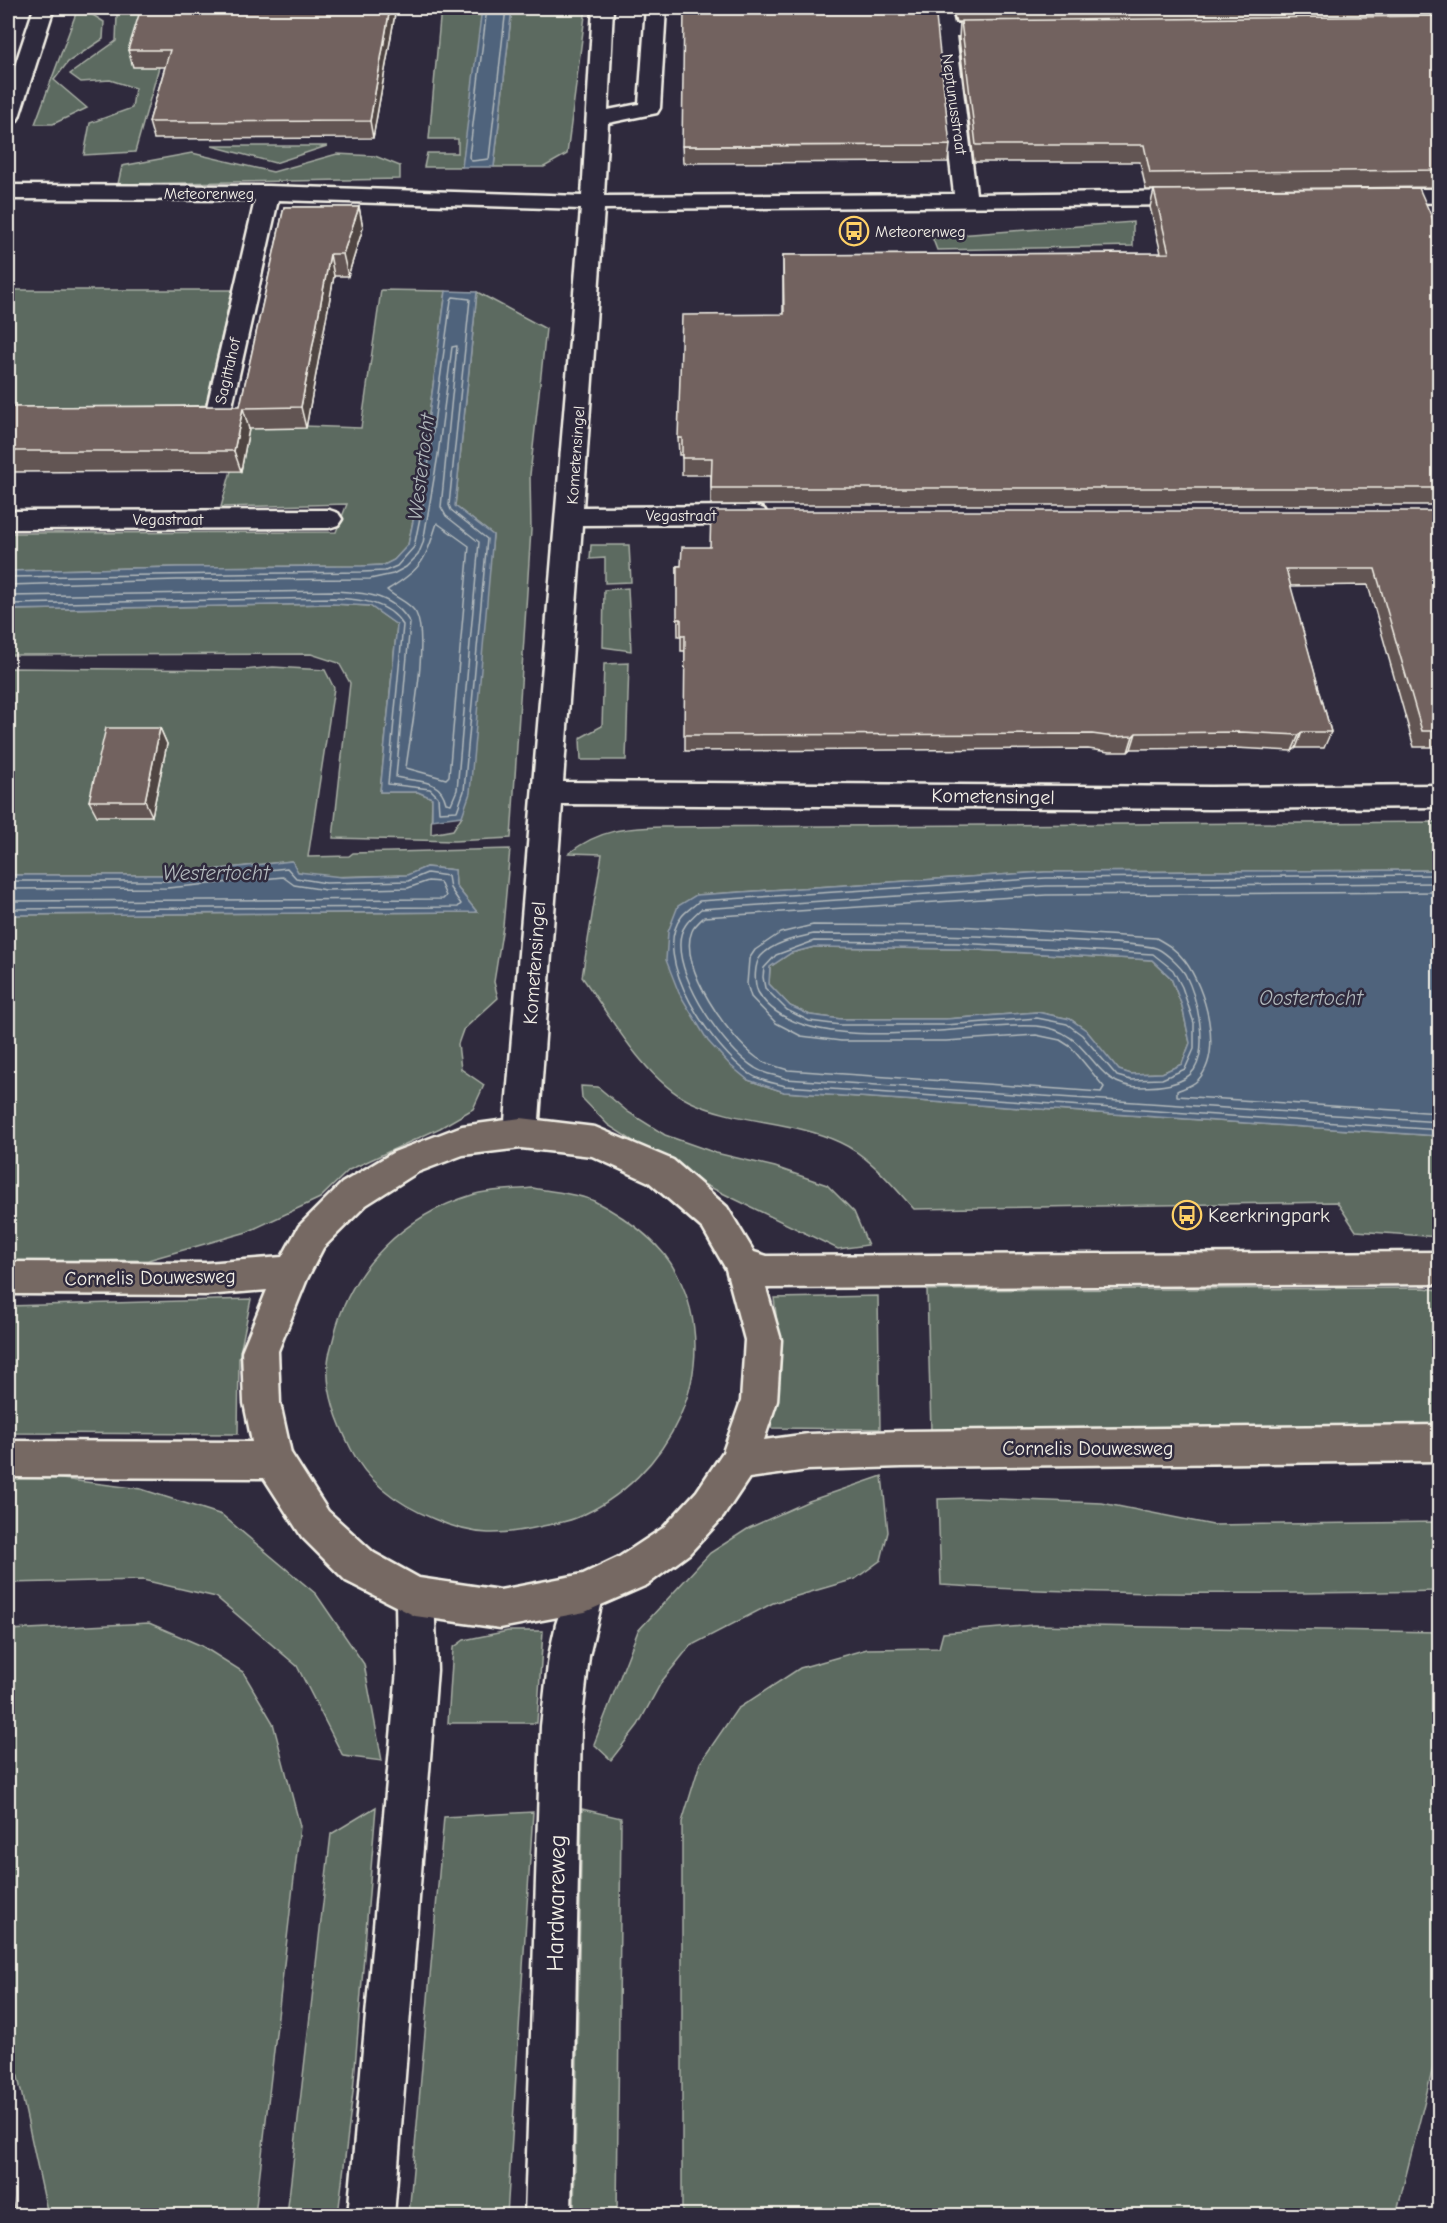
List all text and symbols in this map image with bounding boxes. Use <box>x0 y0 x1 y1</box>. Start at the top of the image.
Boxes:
street label: Neptunusstraat <box>938 53 970 156</box>
street label: Meteorenweg <box>164 185 254 203</box>
bus stop icon: Meteorenweg <box>838 215 870 247</box>
place label: Meteorenweg <box>875 223 966 241</box>
street label: Sagittahof <box>212 335 245 406</box>
street label: Kometensingel <box>564 405 588 505</box>
water label: Westertocht <box>403 411 440 522</box>
street label: Vegastraat <box>646 507 717 525</box>
street label: Vegastraat <box>133 511 204 529</box>
street label: Kometensingel <box>931 784 1055 809</box>
water label: Westertocht <box>162 861 271 885</box>
street label: Kometensingel <box>519 901 550 1025</box>
water label: Oostertocht <box>1259 986 1364 1010</box>
bus stop icon: Keerkringpark <box>1171 1199 1203 1231</box>
place label: Keerkringpark <box>1208 1204 1330 1227</box>
street label: Cornelis Douwesweg <box>64 1265 236 1290</box>
street label: Cornelis Douwesweg <box>1002 1437 1174 1460</box>
street label: Hardwareweg <box>541 1834 571 1972</box>

